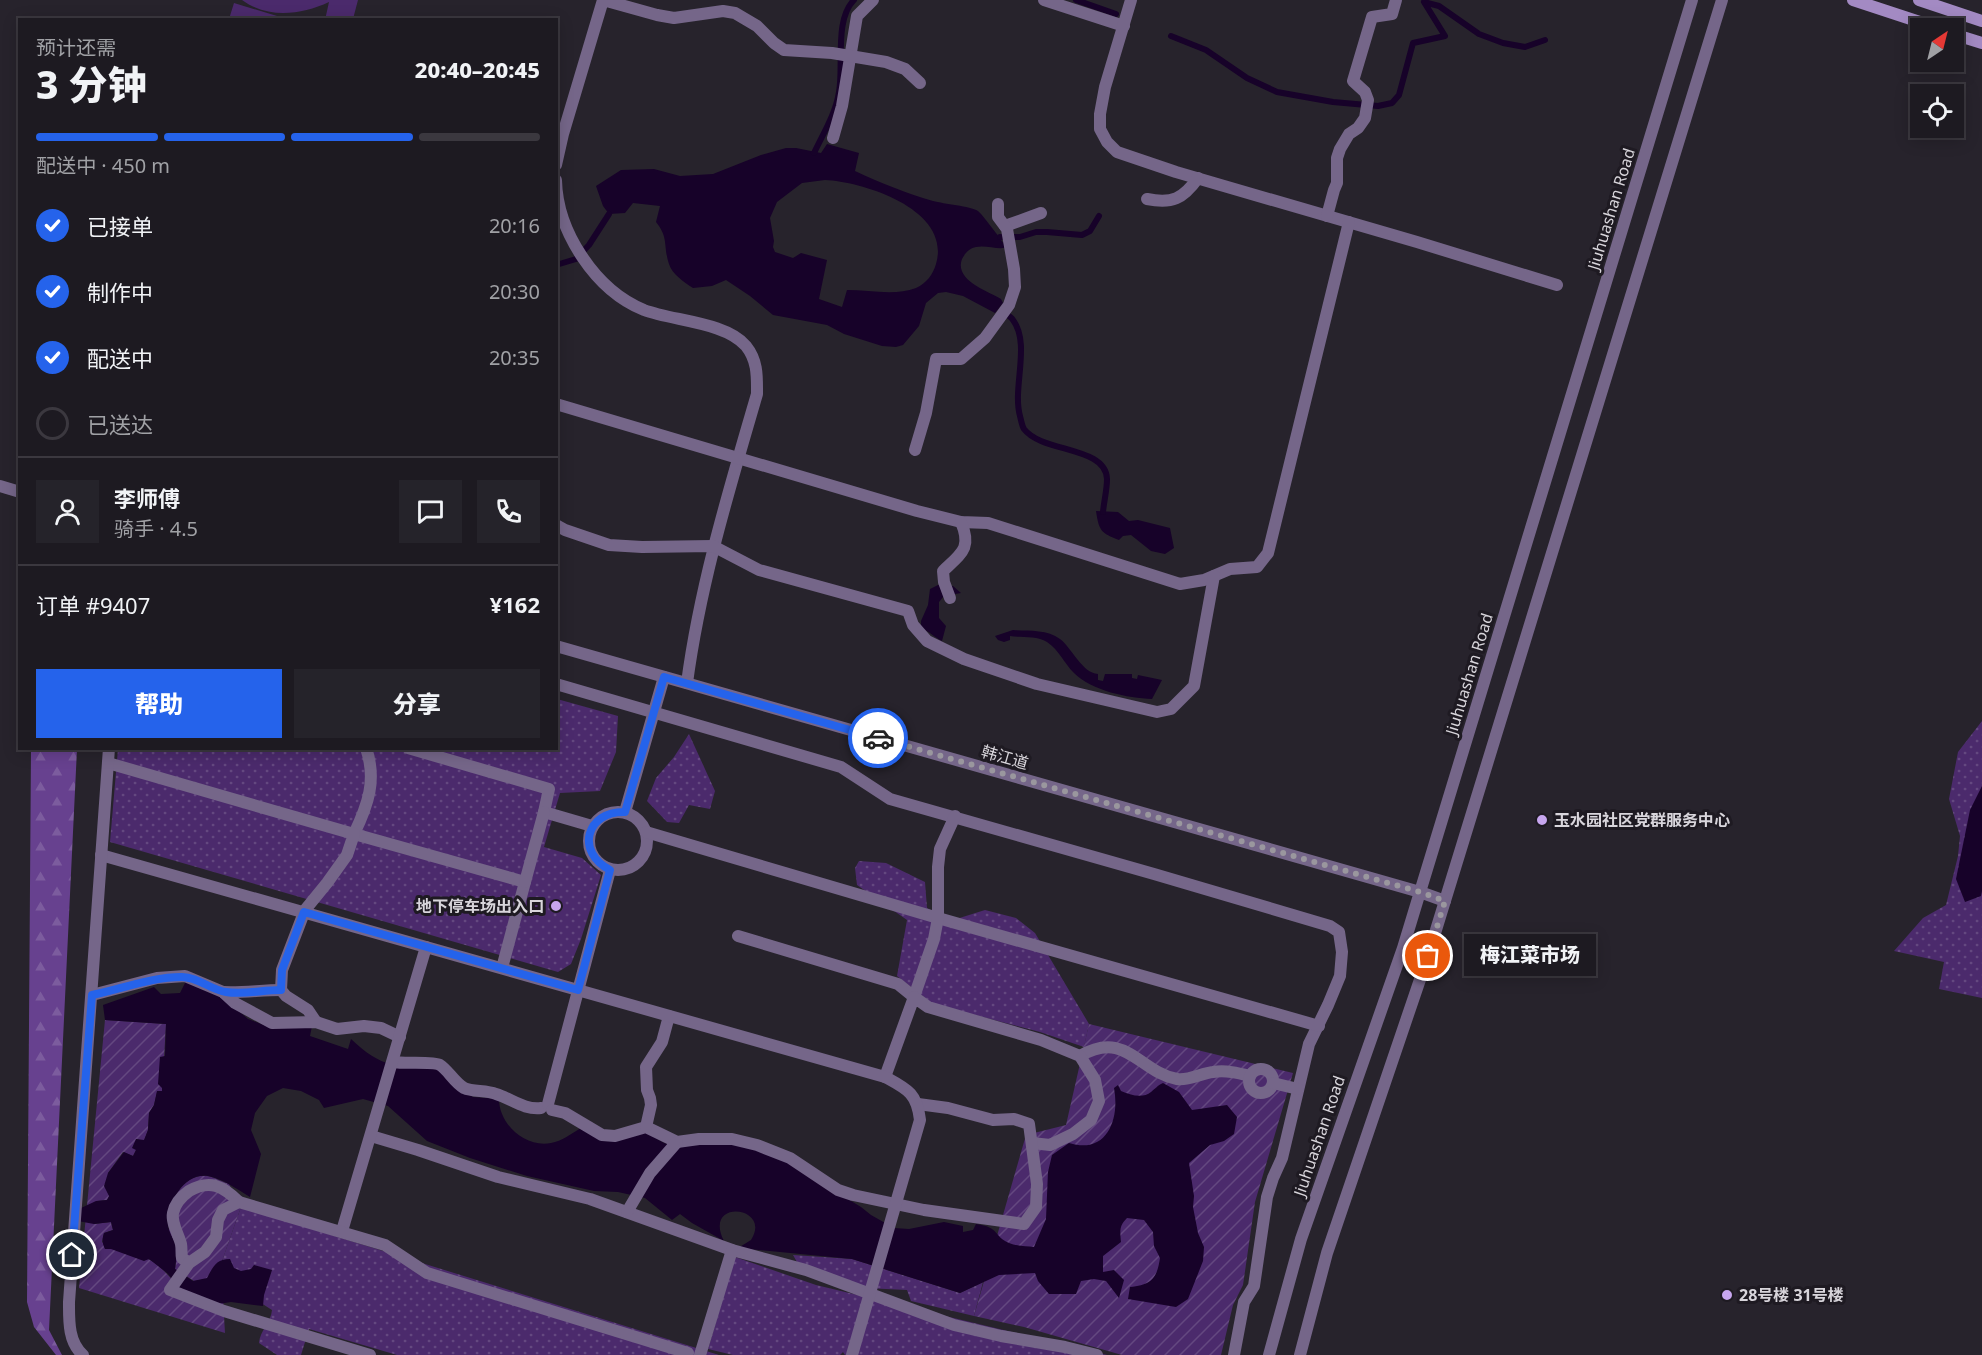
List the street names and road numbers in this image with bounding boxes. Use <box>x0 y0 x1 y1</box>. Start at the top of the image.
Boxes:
street label: Jiuhuashan Road <box>1581 145 1640 274</box>
street label: Jiuhuashan Road <box>1439 610 1498 739</box>
street label: 韩江道 <box>979 740 1031 774</box>
street label: Jiuhuashan Road <box>1287 1073 1350 1201</box>

